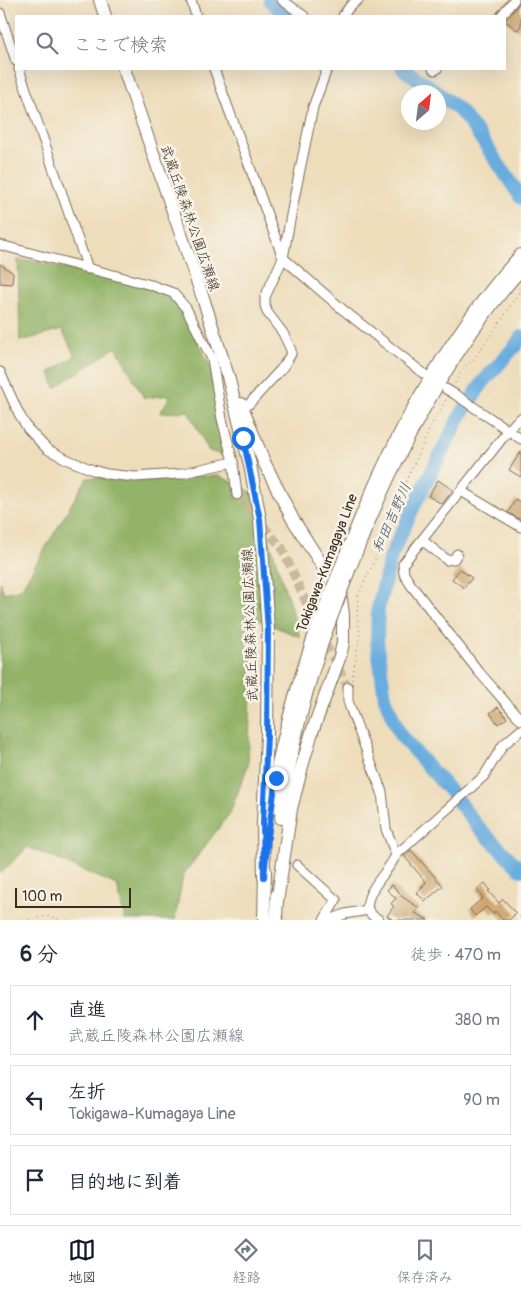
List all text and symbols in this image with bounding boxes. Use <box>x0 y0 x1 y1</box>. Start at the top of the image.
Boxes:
search box <box>15 15 506 70</box>
icon: search <box>33 29 61 57</box>
text: ここで検索 <box>73 33 168 57</box>
north arrow <box>401 85 446 130</box>
street label: 武蔵丘陵森林公園広瀬線 <box>157 142 223 294</box>
route start <box>232 427 255 450</box>
water label: 和田吉野川 <box>368 480 416 556</box>
street label: Tokigawa-Kumagaya Line <box>293 491 361 634</box>
street label: 武蔵丘陵森林公園広瀬線 <box>239 548 261 702</box>
route end <box>265 767 288 790</box>
scale bar <box>15 885 131 908</box>
text: 100 m <box>22 888 62 905</box>
text: 6 分 <box>20 941 58 968</box>
text: 徒歩 · 470 m <box>411 945 501 965</box>
text: 直進 <box>68 998 106 1022</box>
icon: ahead <box>21 1006 49 1034</box>
text: 380 m <box>454 1010 500 1030</box>
text: 武蔵丘陵森林公園広瀬線 <box>68 1026 244 1046</box>
text: 左折 <box>68 1080 106 1104</box>
icon: left <box>21 1086 49 1114</box>
text: 90 m <box>463 1090 500 1110</box>
text: Tokigawa-Kumagaya Line <box>68 1104 236 1124</box>
icon: arrive <box>21 1166 49 1194</box>
text: 目的地に到着 <box>68 1170 182 1194</box>
tab: 地図 <box>68 1236 96 1286</box>
tab: 経路 <box>232 1236 260 1286</box>
tab: 保存済み <box>397 1236 453 1286</box>

